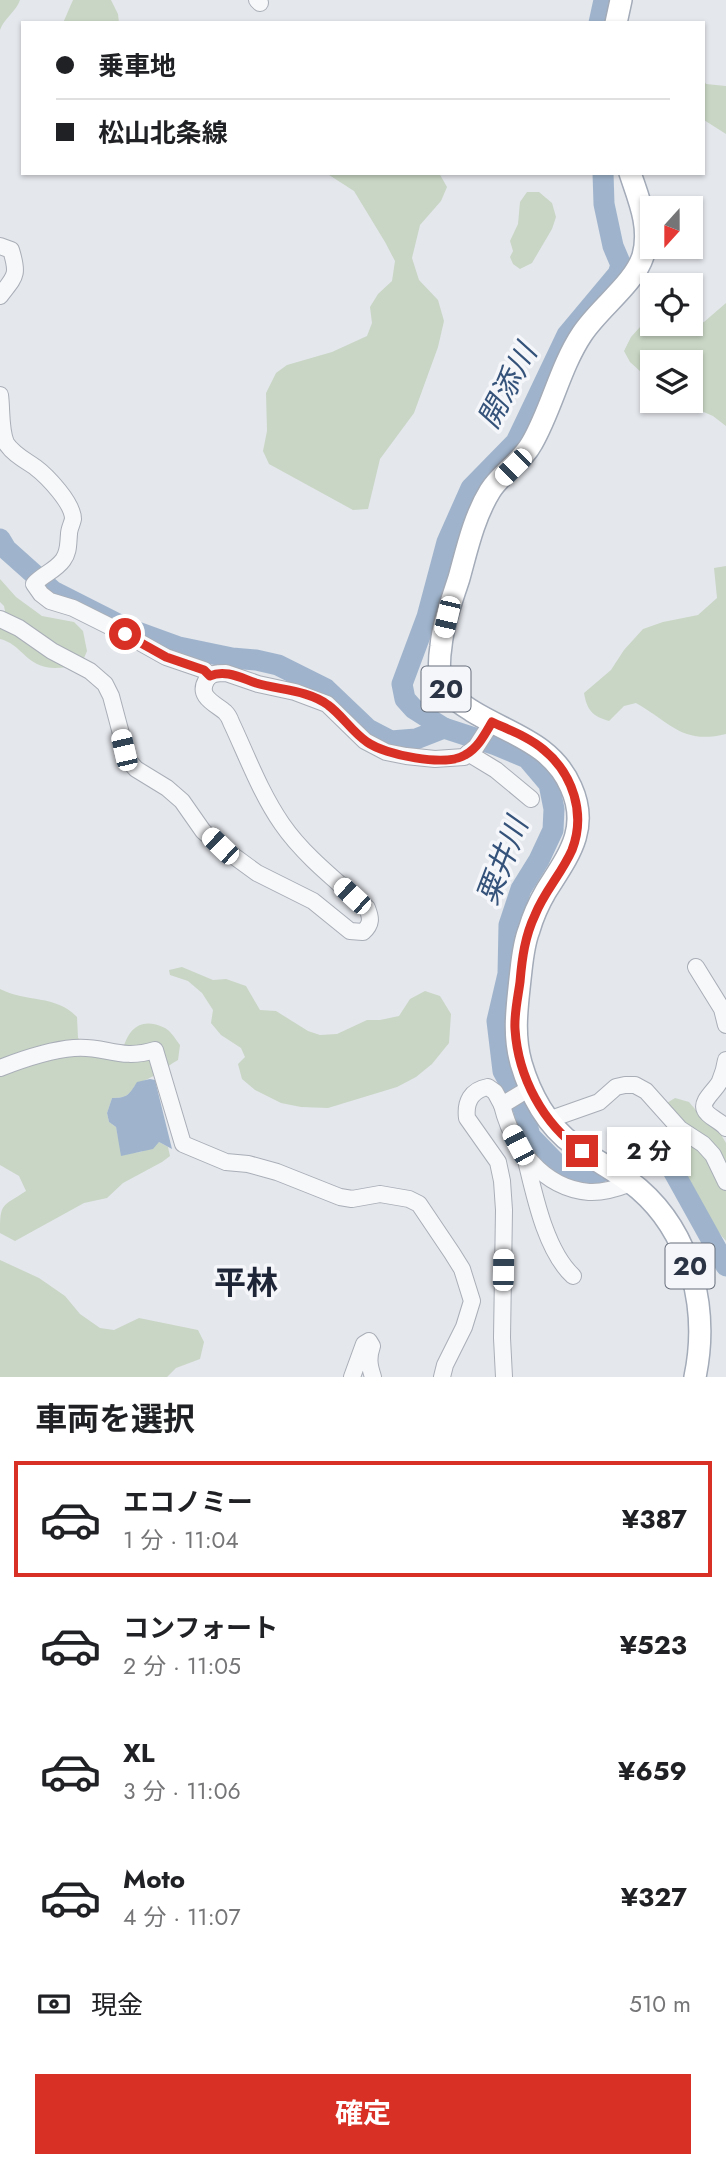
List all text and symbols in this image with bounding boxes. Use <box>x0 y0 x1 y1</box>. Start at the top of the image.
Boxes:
text: 乗車地 <box>98 47 176 85</box>
text: 松山北条線 <box>98 114 228 152</box>
north arrow <box>640 196 704 259</box>
map controls <box>640 196 703 413</box>
button: locate <box>640 273 703 336</box>
water label: 開添川 <box>467 334 549 436</box>
button: layers <box>640 350 703 413</box>
car <box>491 445 536 489</box>
car <box>433 594 462 640</box>
route start <box>109 618 141 650</box>
road number: 20 <box>422 666 471 712</box>
car <box>110 727 139 773</box>
water label: 粟井川 <box>466 808 539 911</box>
car <box>198 824 243 868</box>
car <box>330 874 375 918</box>
car <box>499 1122 538 1168</box>
callout: 2 分 <box>606 1126 690 1176</box>
text: 2 分 <box>627 1134 672 1168</box>
route end <box>566 1135 598 1167</box>
road number: 20 <box>666 1244 714 1288</box>
car <box>493 1249 514 1291</box>
district label: 平林 <box>214 1260 278 1306</box>
text: 車両を選択 <box>35 1396 195 1442</box>
text: エコノミー <box>123 1483 253 1521</box>
icon: car <box>39 1488 102 1551</box>
text: ¥387 <box>622 1500 687 1538</box>
text: 1 分 · 11:04 <box>123 1523 239 1557</box>
text: コンフォート <box>123 1609 278 1647</box>
icon: car <box>39 1614 102 1677</box>
text: ¥523 <box>620 1626 687 1664</box>
text: 2 分 · 11:05 <box>123 1649 241 1683</box>
text: XL <box>123 1734 155 1772</box>
icon: car <box>39 1740 102 1803</box>
text: ¥659 <box>618 1752 687 1790</box>
text: 3 分 · 11:06 <box>123 1774 241 1808</box>
text: Moto <box>123 1860 185 1898</box>
icon: car <box>39 1866 102 1929</box>
text: ¥327 <box>621 1878 687 1916</box>
text: 4 分 · 11:07 <box>123 1900 240 1934</box>
icon: cash <box>35 1985 73 2023</box>
text: 現金 <box>91 1986 143 2024</box>
text: 510 m <box>629 1987 691 2021</box>
button: 確定 <box>35 2074 691 2154</box>

